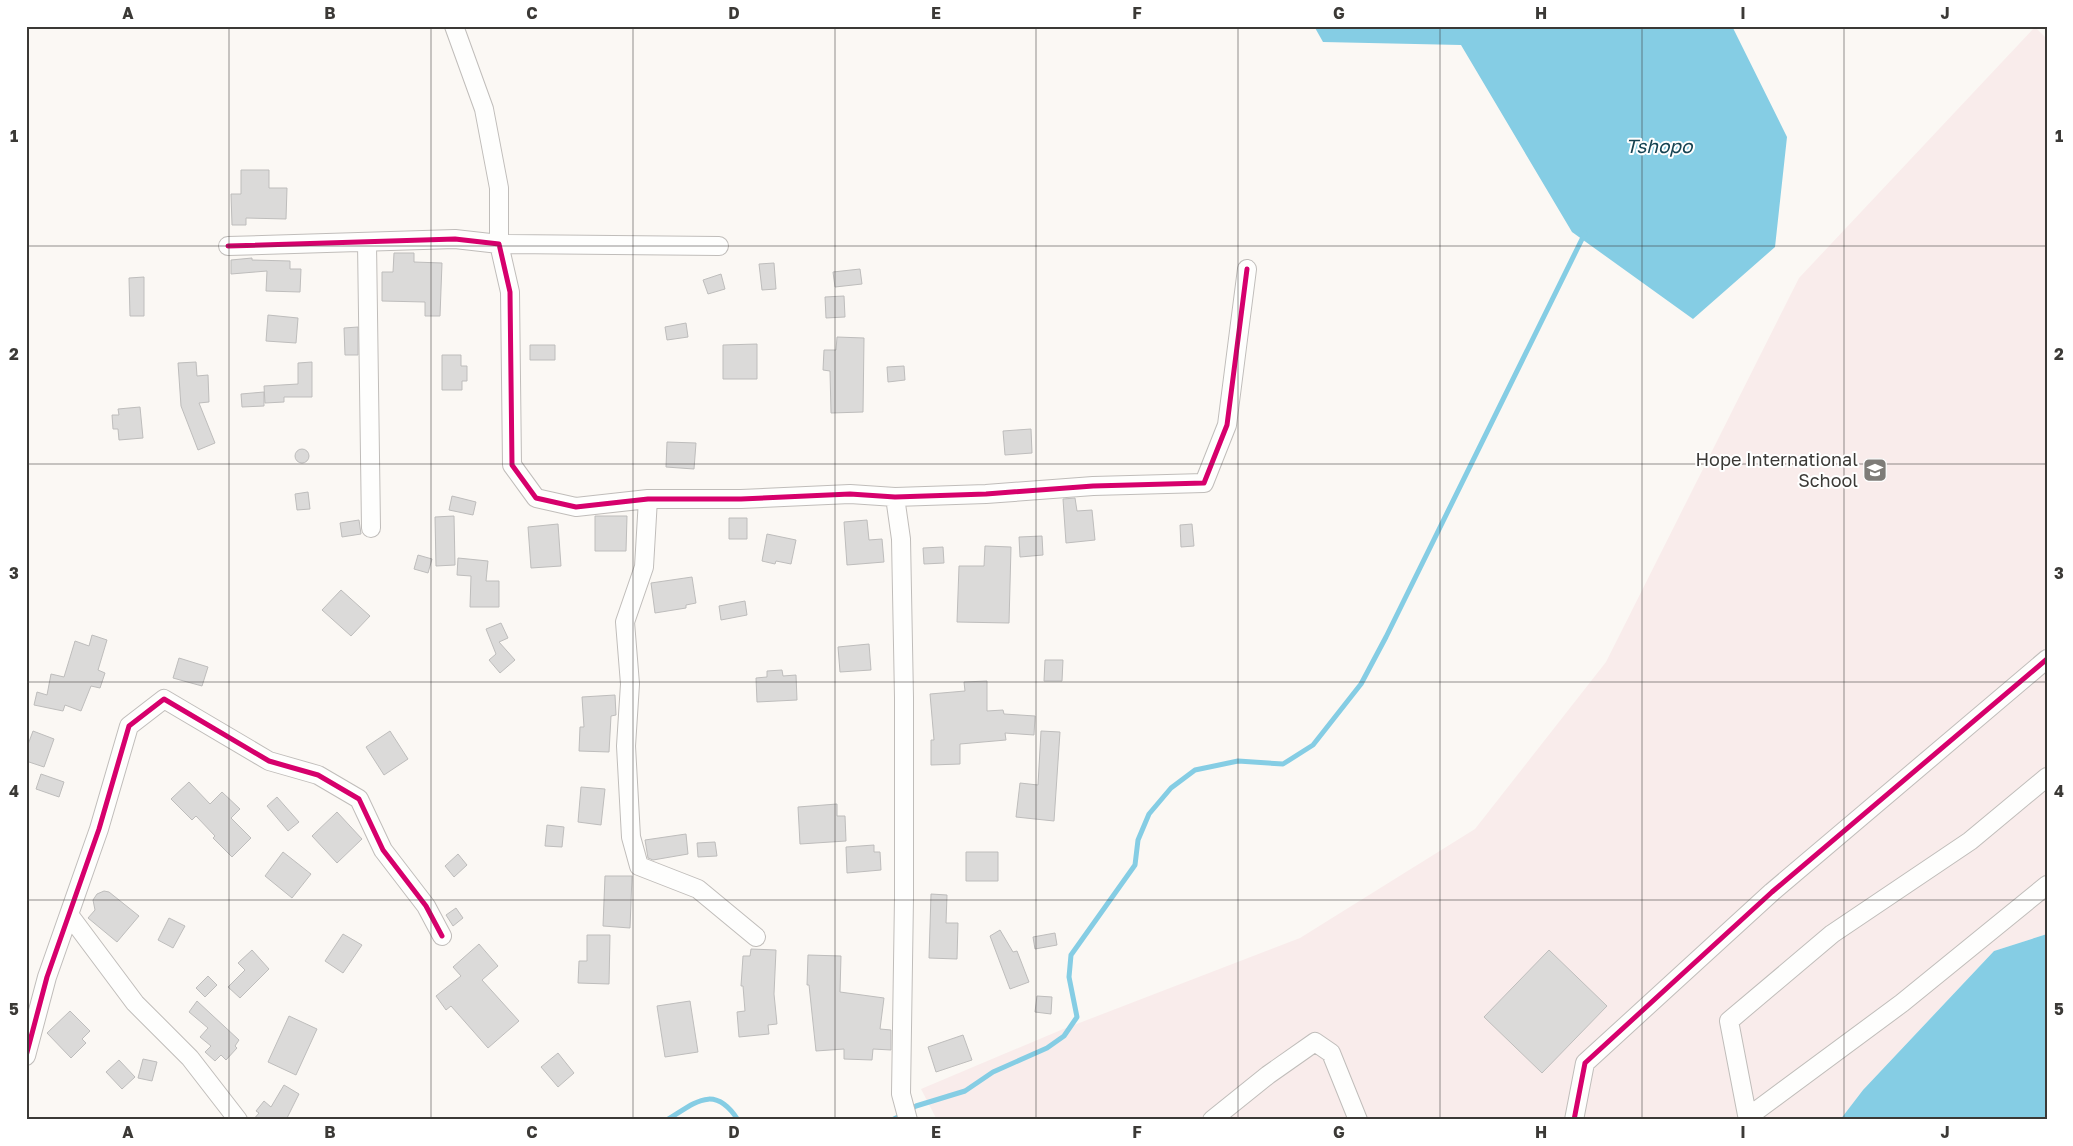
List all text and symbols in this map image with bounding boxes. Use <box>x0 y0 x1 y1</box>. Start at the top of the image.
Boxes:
text: A <box>122 3 134 23</box>
text: B <box>324 3 336 23</box>
text: C <box>526 3 538 23</box>
text: D <box>728 3 740 23</box>
text: E <box>931 3 941 23</box>
text: F <box>1132 3 1142 23</box>
text: G <box>1333 3 1345 23</box>
text: H <box>1535 3 1547 23</box>
text: I <box>1740 3 1746 23</box>
text: J <box>1940 3 1950 23</box>
text: 1 <box>10 126 18 146</box>
text: 1 <box>2055 126 2063 146</box>
water label: Tshopo <box>1626 134 1694 157</box>
text: 2 <box>9 344 19 364</box>
text: 2 <box>2054 344 2064 364</box>
place label: Hope International School <box>1695 448 1858 491</box>
school or university icon: Hope International School <box>1862 457 1888 483</box>
text: 3 <box>9 563 19 583</box>
text: 3 <box>2054 563 2064 583</box>
text: 4 <box>9 781 19 801</box>
text: 4 <box>2054 781 2064 801</box>
text: 5 <box>9 999 19 1019</box>
text: 5 <box>2054 999 2064 1019</box>
text: A <box>122 1122 134 1142</box>
text: B <box>324 1122 336 1142</box>
text: C <box>526 1122 538 1142</box>
text: D <box>728 1122 740 1142</box>
text: E <box>931 1122 941 1142</box>
text: F <box>1132 1122 1142 1142</box>
text: G <box>1333 1122 1345 1142</box>
text: H <box>1535 1122 1547 1142</box>
text: I <box>1740 1122 1746 1142</box>
text: J <box>1940 1122 1950 1142</box>

